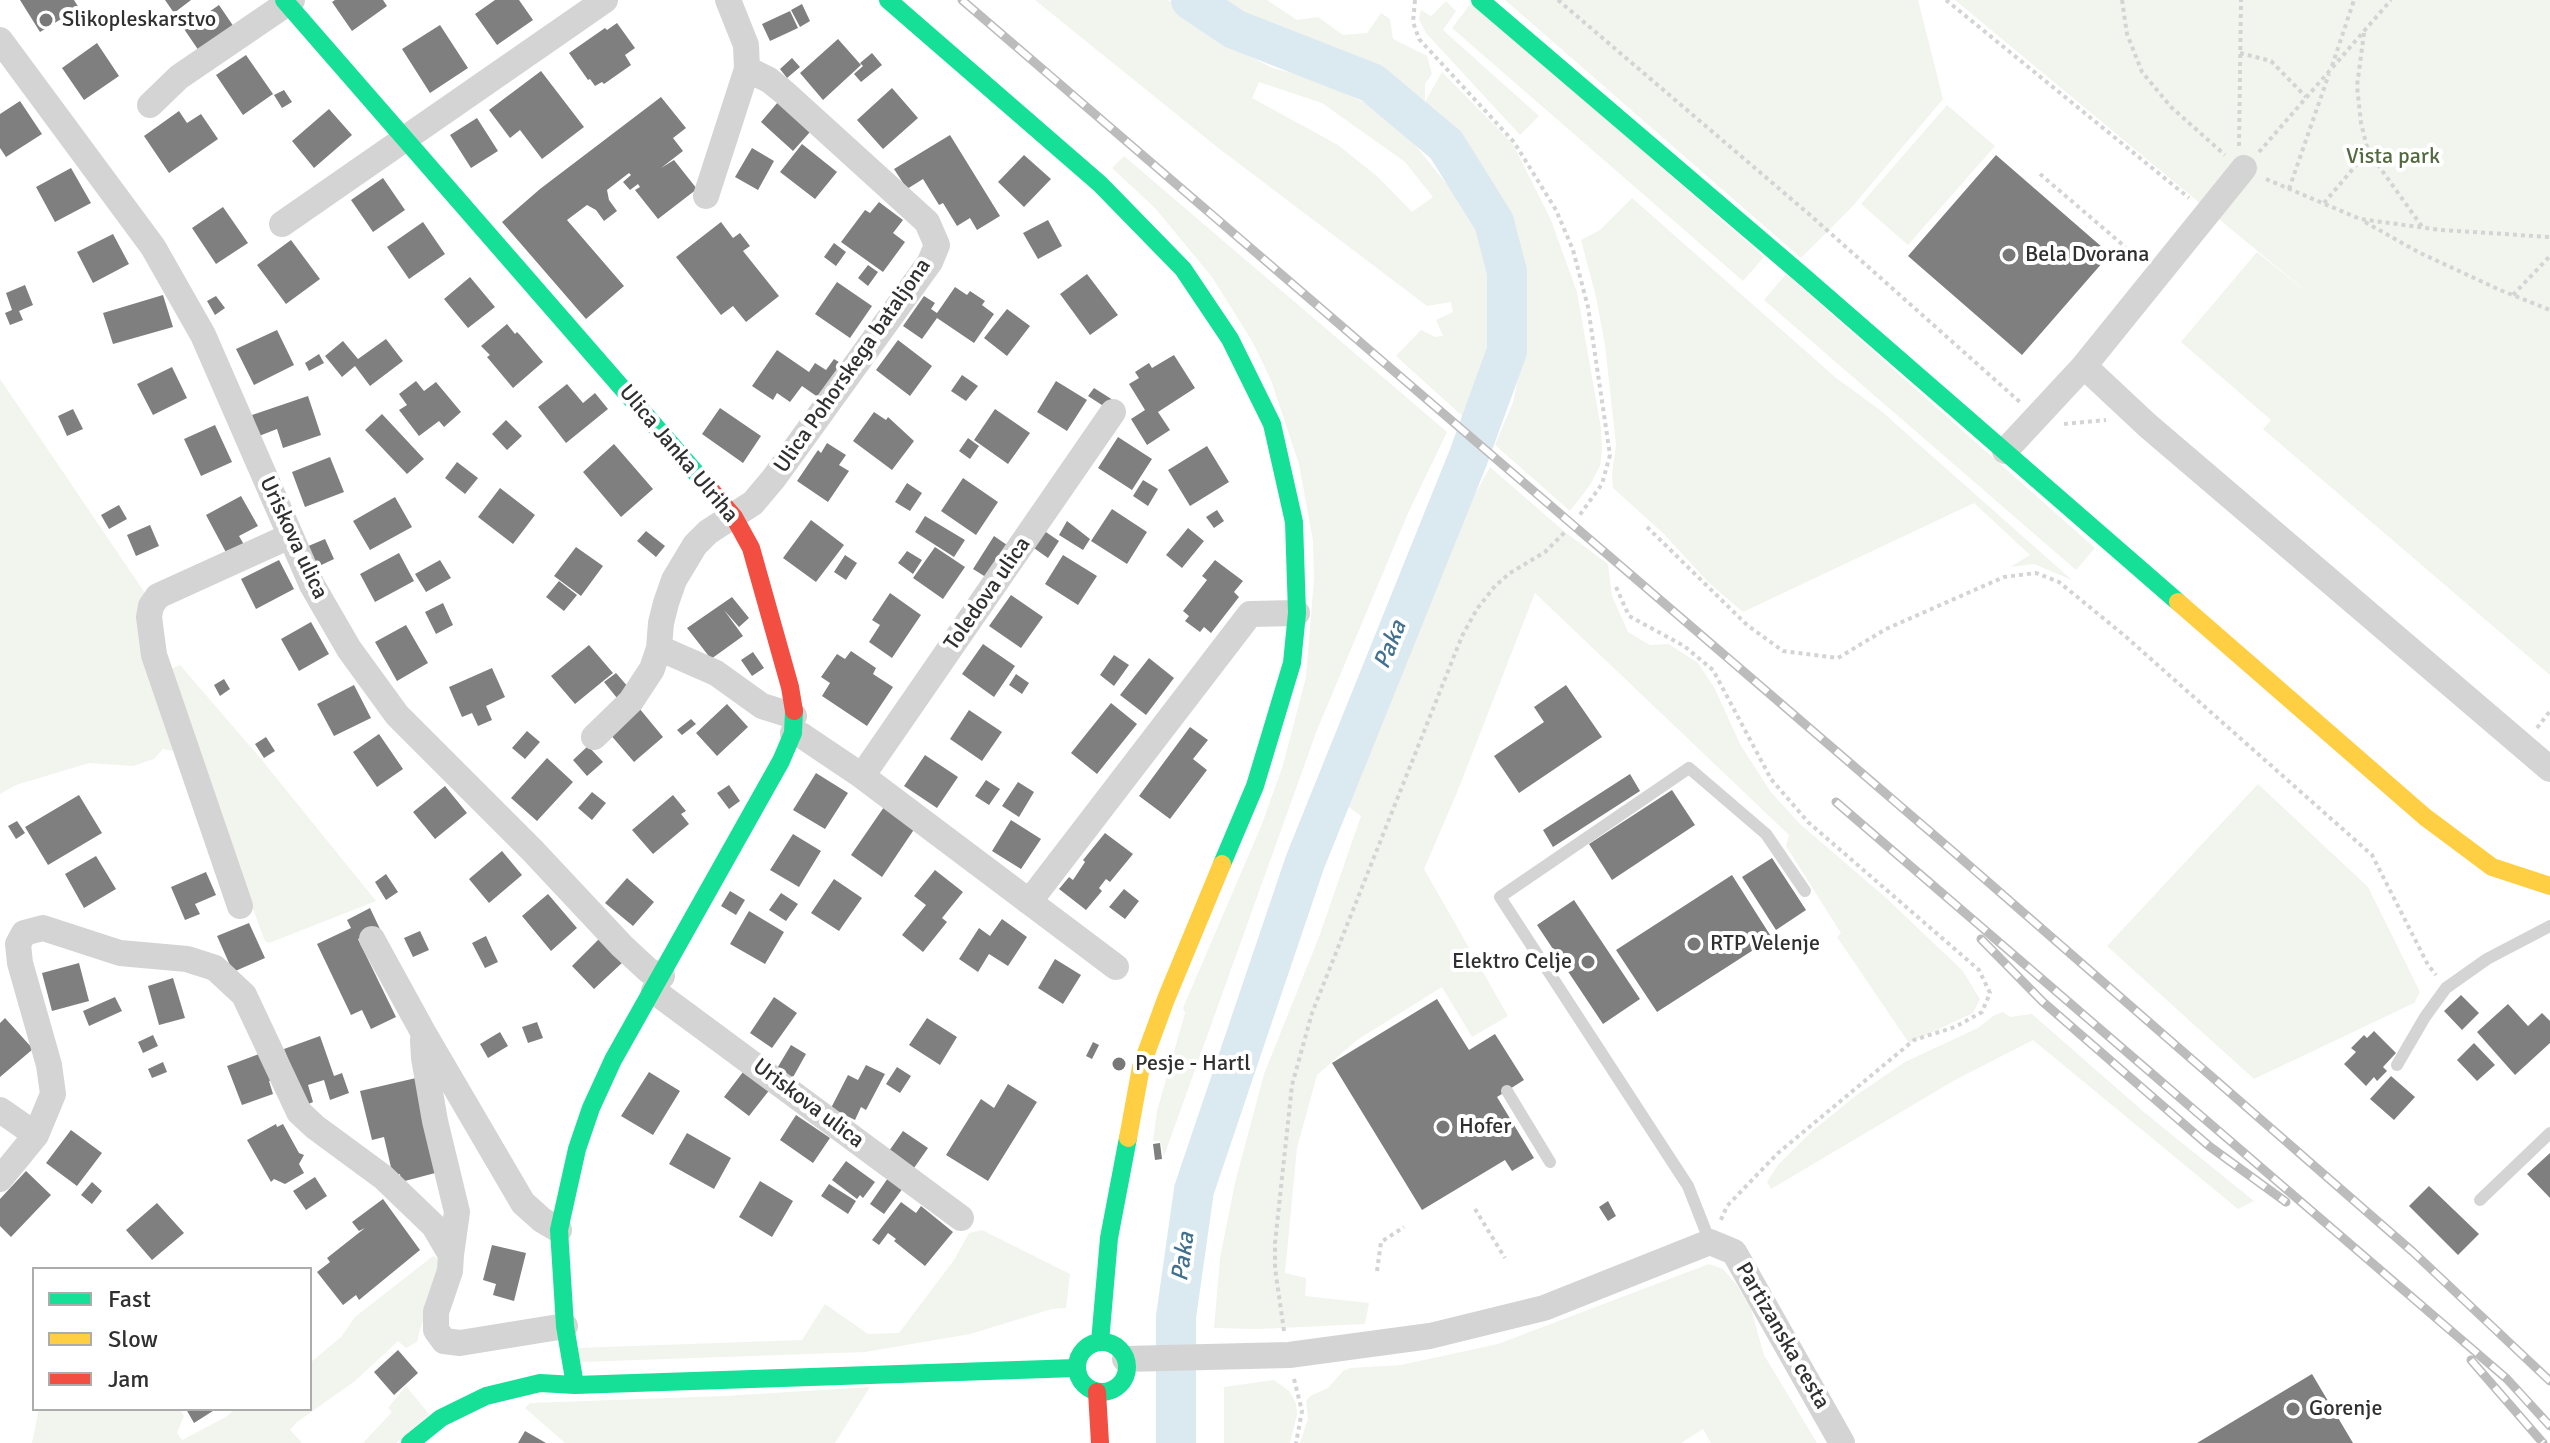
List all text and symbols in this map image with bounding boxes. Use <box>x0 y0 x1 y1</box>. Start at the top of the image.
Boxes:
place label: Slikopleskarstvo <box>62 7 216 33</box>
marker: Slikopleskarstvo <box>37 11 55 29</box>
park label: Vista park <box>2346 144 2440 170</box>
place label: Bela Dvorana <box>2025 242 2149 268</box>
marker: Bela Dvorana <box>2000 246 2018 264</box>
street label: Ulica Pohorskega bataljona <box>769 254 937 478</box>
street label: Ulica Janka Ulriha <box>613 380 743 528</box>
street label: Uriskova ulica <box>253 472 333 604</box>
street label: Toledova ulica <box>939 532 1037 656</box>
water label: Paka <box>1368 617 1414 673</box>
place label: RTP Velenje <box>1710 931 1820 957</box>
marker: RTP Velenje <box>1685 935 1703 953</box>
place label: Elektro Celje <box>1452 949 1572 975</box>
marker: Elektro Celje <box>1579 953 1597 971</box>
place label: Pesje - Hartl <box>1135 1051 1251 1077</box>
street label: Uriskova ulica <box>747 1054 869 1154</box>
marker: Pesje - Hartl <box>1110 1055 1128 1073</box>
place label: Hofer <box>1459 1114 1511 1140</box>
marker: Hofer <box>1434 1118 1452 1136</box>
water label: Paka <box>1166 1231 1202 1283</box>
street label: Partizanska cesta <box>1729 1258 1835 1414</box>
legend <box>32 1267 312 1411</box>
text: Fast <box>108 1284 151 1314</box>
text: Slow <box>108 1324 158 1354</box>
text: Jam <box>108 1364 149 1394</box>
place label: Gorenje <box>2309 1396 2382 1422</box>
marker: Gorenje <box>2284 1400 2302 1418</box>

